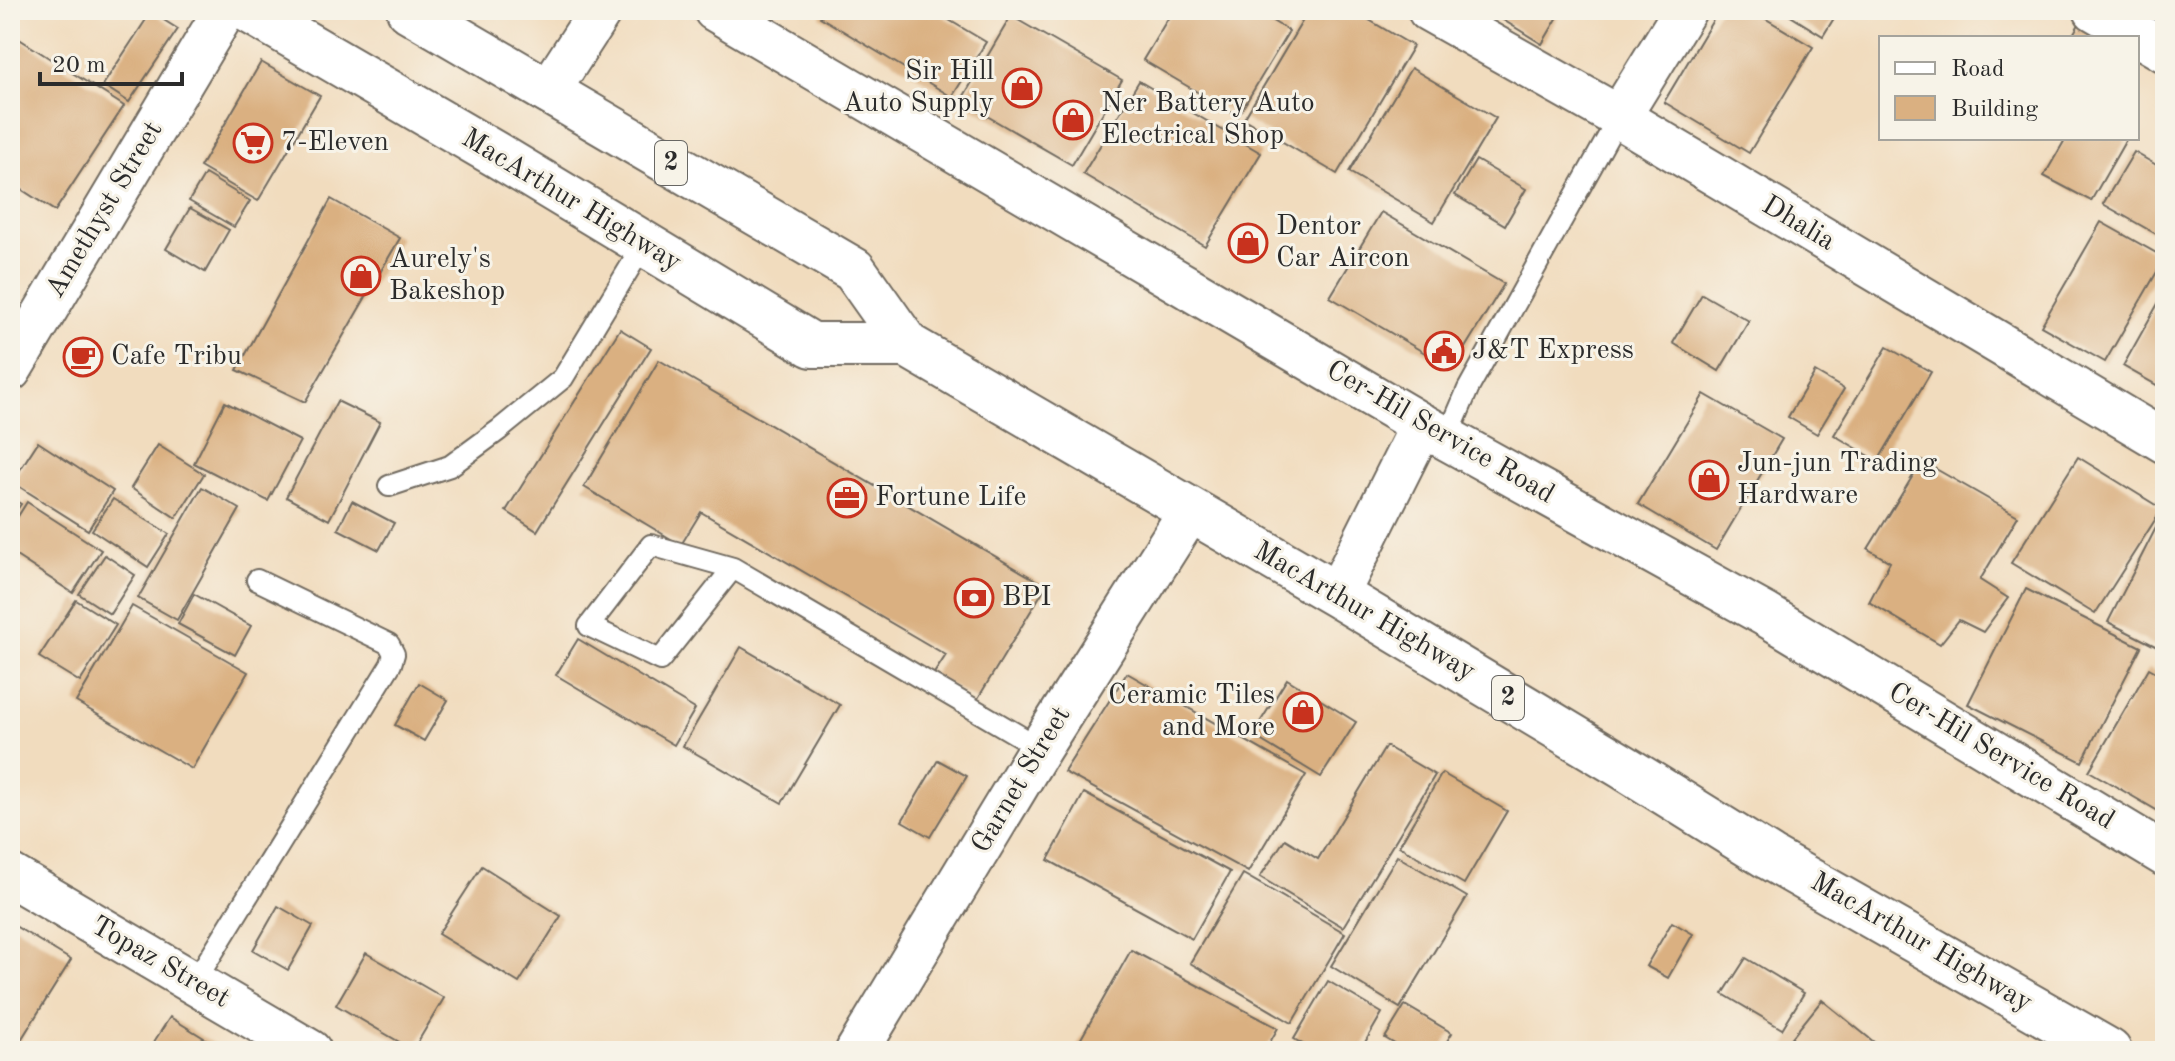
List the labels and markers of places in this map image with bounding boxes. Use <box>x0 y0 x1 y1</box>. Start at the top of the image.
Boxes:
place label: Sir Hill Auto Supply <box>842 58 994 118</box>
shop icon: Sir Hill Auto Supply <box>1001 67 1043 109</box>
place label: Ner Battery Auto Electrical Shop <box>1101 90 1315 150</box>
shop icon: Ner Battery Auto Electrical Shop <box>1052 99 1094 141</box>
supermarket icon: 7-Eleven <box>232 122 274 164</box>
place label: 7-Eleven <box>281 129 389 157</box>
place label: Dentor Car Aircon <box>1276 213 1410 273</box>
shop icon: Dentor Car Aircon <box>1227 222 1269 264</box>
place label: Aurely's Bakeshop <box>389 246 505 306</box>
shop icon: Aurely's Bakeshop <box>340 255 382 297</box>
public building icon: J&T Express <box>1423 330 1465 372</box>
cafe icon: Cafe Tribu <box>62 336 104 378</box>
place label: J&T Express <box>1472 337 1634 365</box>
place label: Cafe Tribu <box>111 343 242 371</box>
place label: Jun-jun Trading Hardware <box>1737 450 1937 510</box>
shop icon: Jun-jun Trading Hardware <box>1688 459 1730 501</box>
office icon: Fortune Life <box>826 477 868 519</box>
place label: Fortune Life <box>875 484 1026 512</box>
bank icon: BPI <box>953 577 995 619</box>
place label: BPI <box>1002 584 1051 612</box>
place label: Ceramic Tiles and More <box>1108 682 1275 742</box>
shop icon: Ceramic Tiles and More <box>1282 691 1324 733</box>

